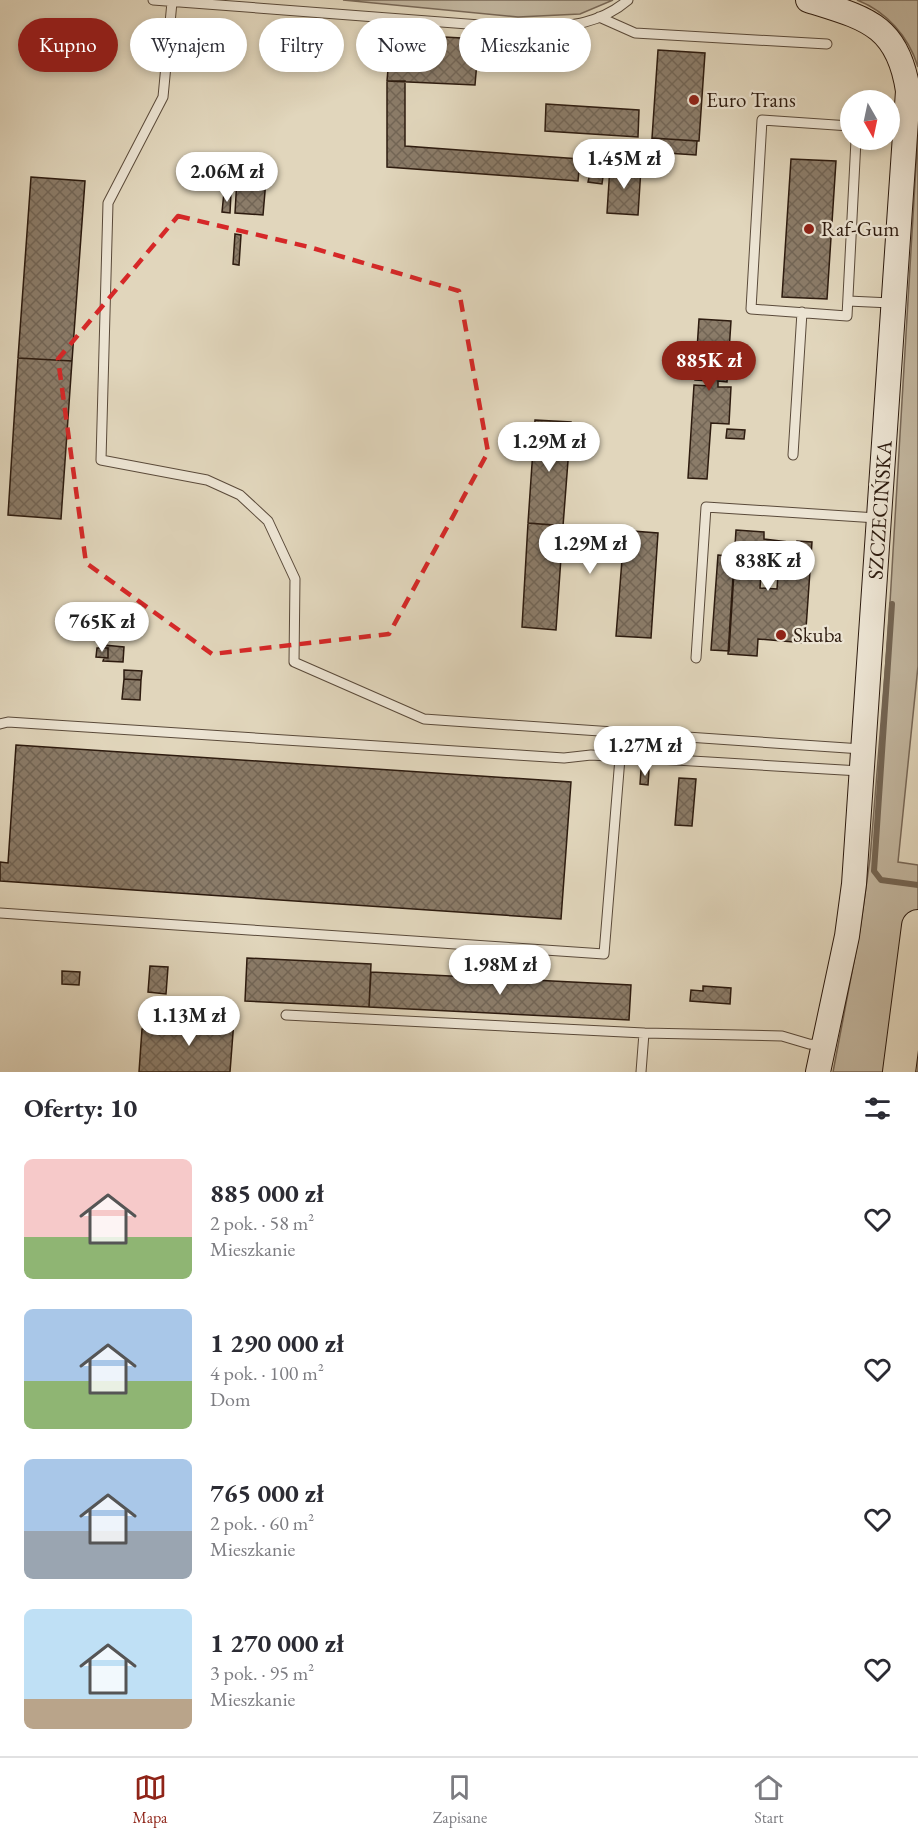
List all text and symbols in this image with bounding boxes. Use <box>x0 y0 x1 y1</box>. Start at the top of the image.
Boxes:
chip: Kupno <box>18 18 118 72</box>
chip: Wynajem <box>130 18 247 72</box>
chip: Filtry <box>259 18 344 72</box>
chip: Nowe <box>356 18 447 72</box>
chip: Mieszkanie <box>459 18 591 72</box>
place label: Euro Trans <box>706 86 796 113</box>
north arrow <box>840 90 900 150</box>
map controls <box>840 90 900 150</box>
marker: Euro Trans <box>687 93 701 107</box>
pin: 1.45M zł <box>562 139 686 190</box>
text: 1.45M zł <box>587 145 661 171</box>
pin: 2.06M zł <box>165 152 289 203</box>
text: 2.06M zł <box>190 158 264 184</box>
place label: Raf-Gum <box>821 215 900 242</box>
marker: Raf-Gum <box>802 222 816 236</box>
pin: 885K zł <box>654 341 764 392</box>
text: 885K zł <box>676 347 742 373</box>
pin: 1.29M zł <box>487 422 611 473</box>
text: 1.29M zł <box>512 428 586 454</box>
street label: SZCZECIŃSKA <box>861 439 898 580</box>
pin: 1.29M zł <box>528 524 652 575</box>
text: 1.29M zł <box>553 530 627 556</box>
pin: 838K zł <box>713 541 823 592</box>
text: 838K zł <box>735 547 801 573</box>
pin: 765K zł <box>47 602 157 653</box>
text: 765K zł <box>69 608 135 634</box>
place label: Skuba <box>793 621 843 648</box>
marker: Skuba <box>774 628 788 642</box>
pin: 1.27M zł <box>583 726 707 777</box>
text: 1.27M zł <box>608 732 682 758</box>
pin: 1.98M zł <box>438 945 562 996</box>
text: 1.98M zł <box>463 951 537 977</box>
pin: 1.13M zł <box>127 996 251 1047</box>
text: 1.13M zł <box>152 1002 226 1028</box>
text: Oferty: 10 <box>24 1091 137 1125</box>
icon: filters <box>861 1092 894 1125</box>
text: 885 000 zł <box>210 1176 324 1210</box>
icon: home <box>72 1183 144 1255</box>
icon: heart <box>861 1203 894 1236</box>
text: 2 pok. · 58 m² <box>210 1210 314 1236</box>
text: Mieszkanie <box>210 1236 295 1262</box>
text: 1 290 000 zł <box>210 1326 344 1360</box>
icon: home <box>72 1333 144 1405</box>
icon: heart <box>861 1353 894 1386</box>
text: 4 pok. · 100 m² <box>210 1360 324 1386</box>
text: Dom <box>210 1386 251 1412</box>
text: 765 000 zł <box>210 1476 324 1510</box>
icon: home <box>72 1483 144 1555</box>
icon: heart <box>861 1503 894 1536</box>
text: 2 pok. · 60 m² <box>210 1510 314 1536</box>
text: Mieszkanie <box>210 1536 295 1562</box>
text: 1 270 000 zł <box>210 1626 344 1660</box>
icon: home <box>72 1633 144 1705</box>
icon: heart <box>861 1653 894 1686</box>
text: 3 pok. · 95 m² <box>210 1660 314 1686</box>
text: Mieszkanie <box>210 1686 295 1712</box>
tab: Mapa <box>133 1771 167 1828</box>
tab: Zapisane <box>433 1771 487 1828</box>
tab: Start <box>752 1771 785 1828</box>

